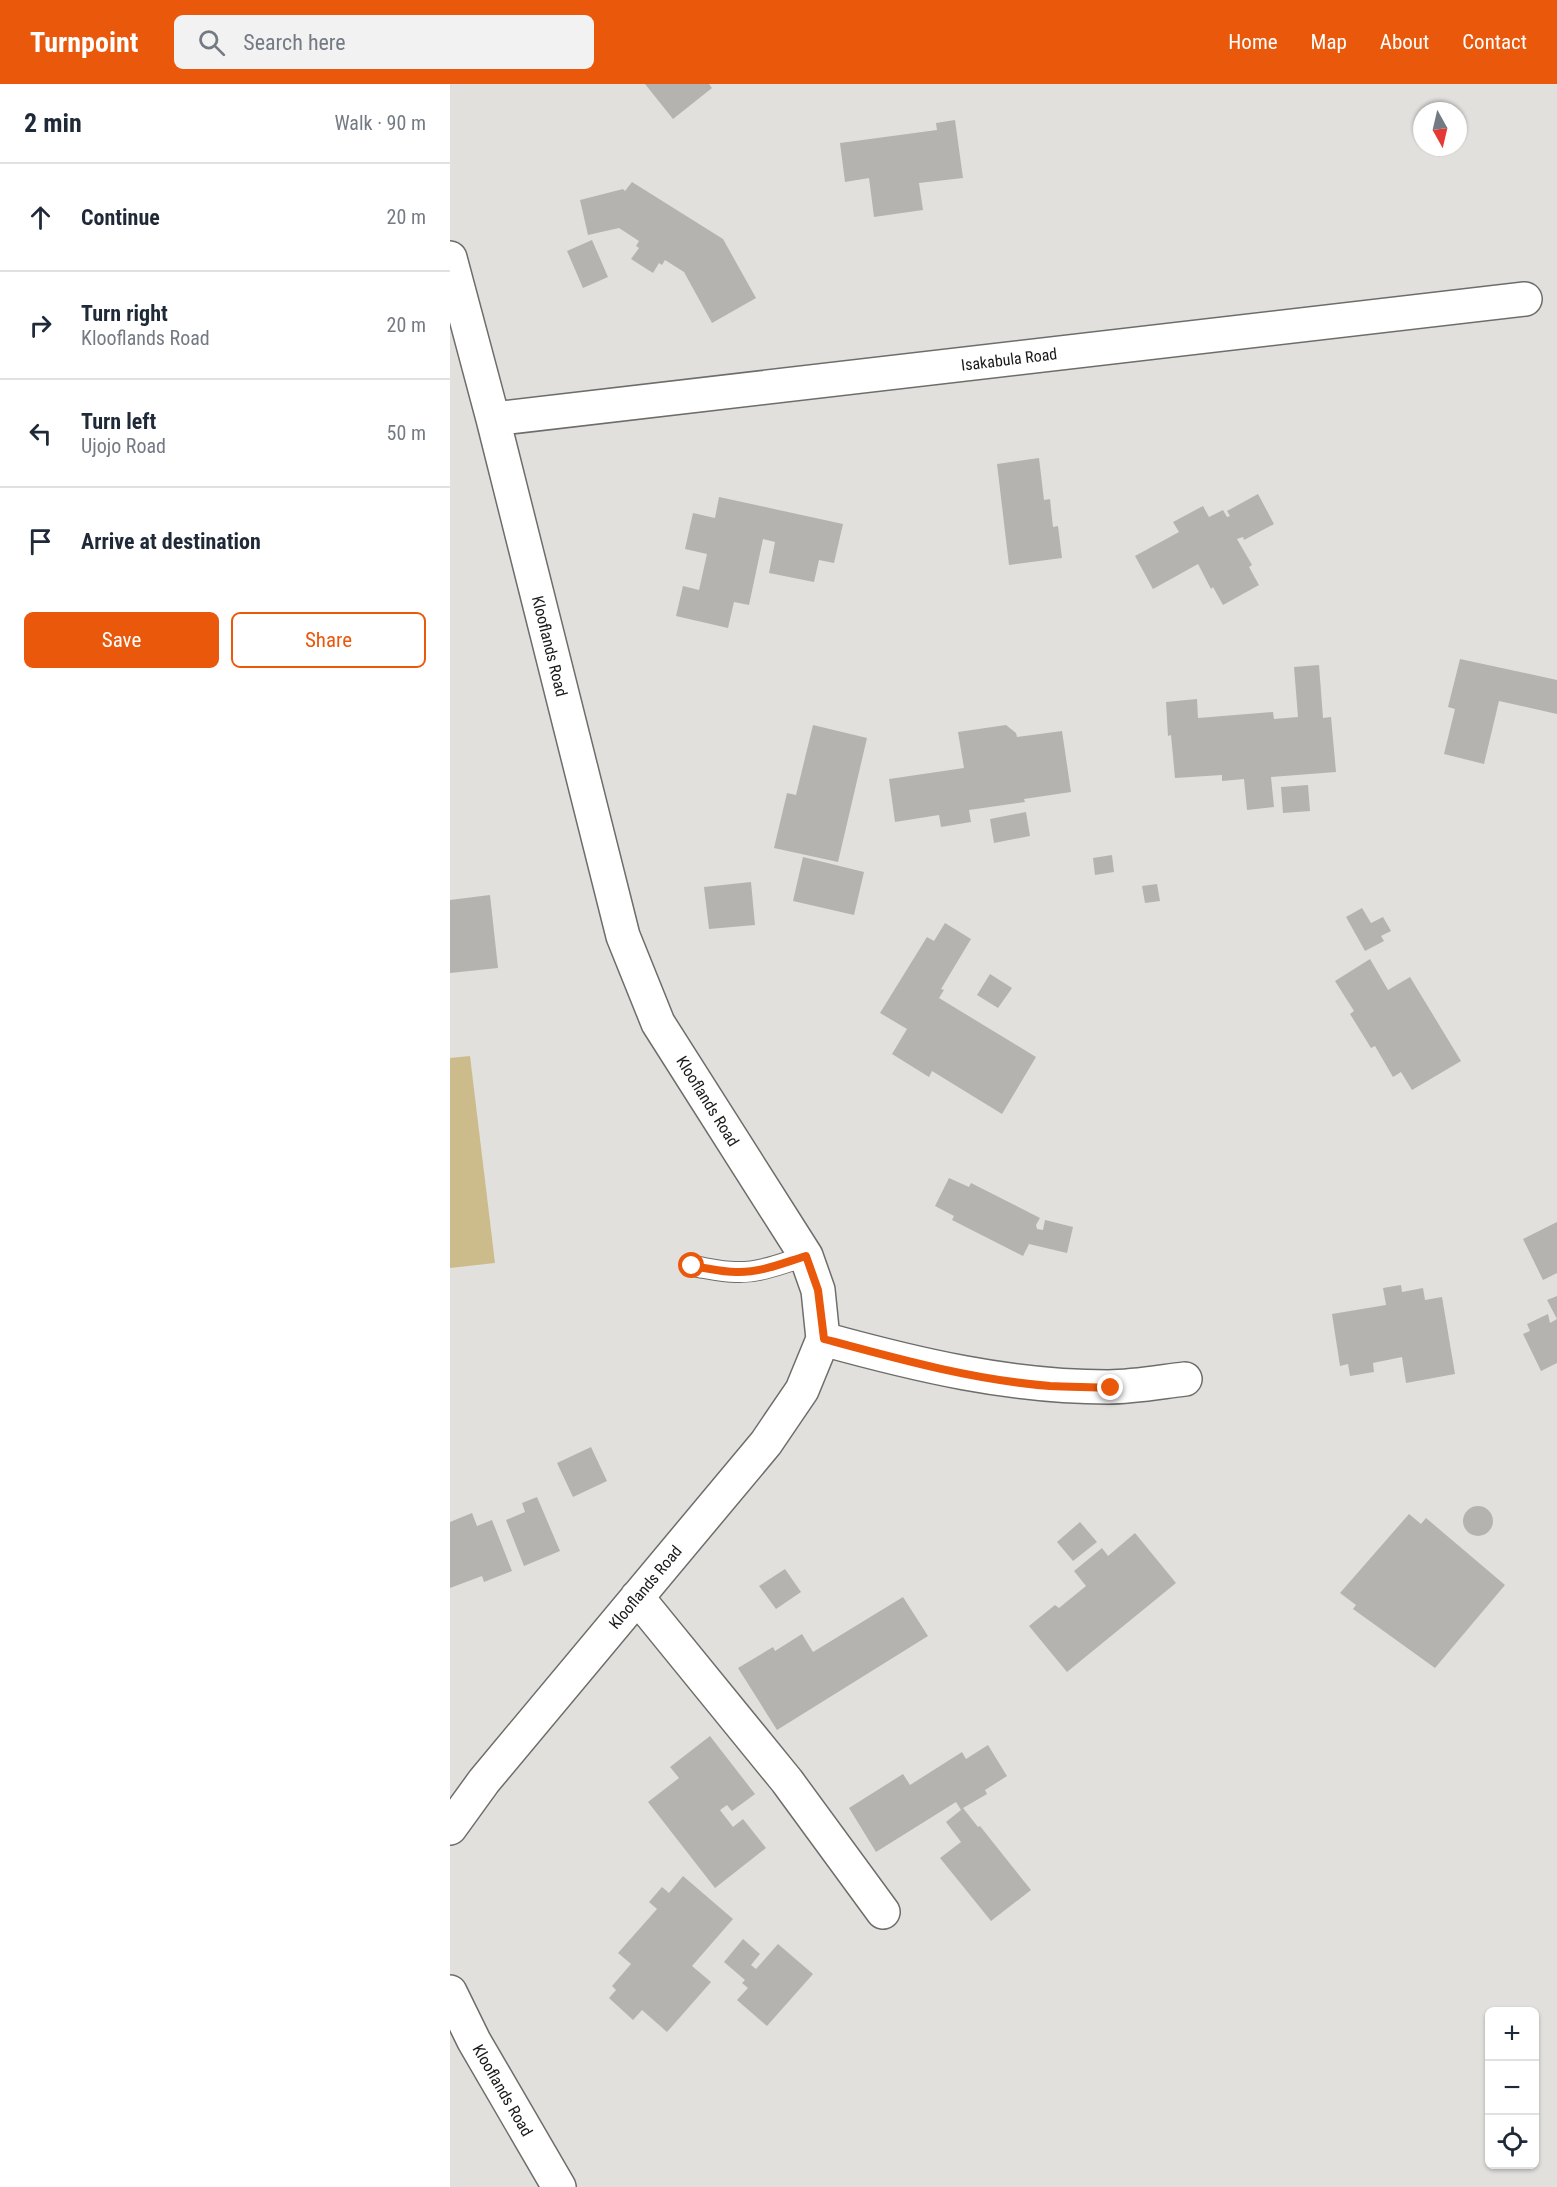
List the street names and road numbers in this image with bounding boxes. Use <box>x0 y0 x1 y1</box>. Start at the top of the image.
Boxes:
street label: Isakabula Road <box>960 344 1058 375</box>
street label: Klooflands Road <box>528 594 571 698</box>
street label: Klooflands Road <box>672 1053 743 1150</box>
street label: Klooflands Road <box>605 1542 686 1633</box>
street label: Klooflands Road <box>469 2041 537 2140</box>

